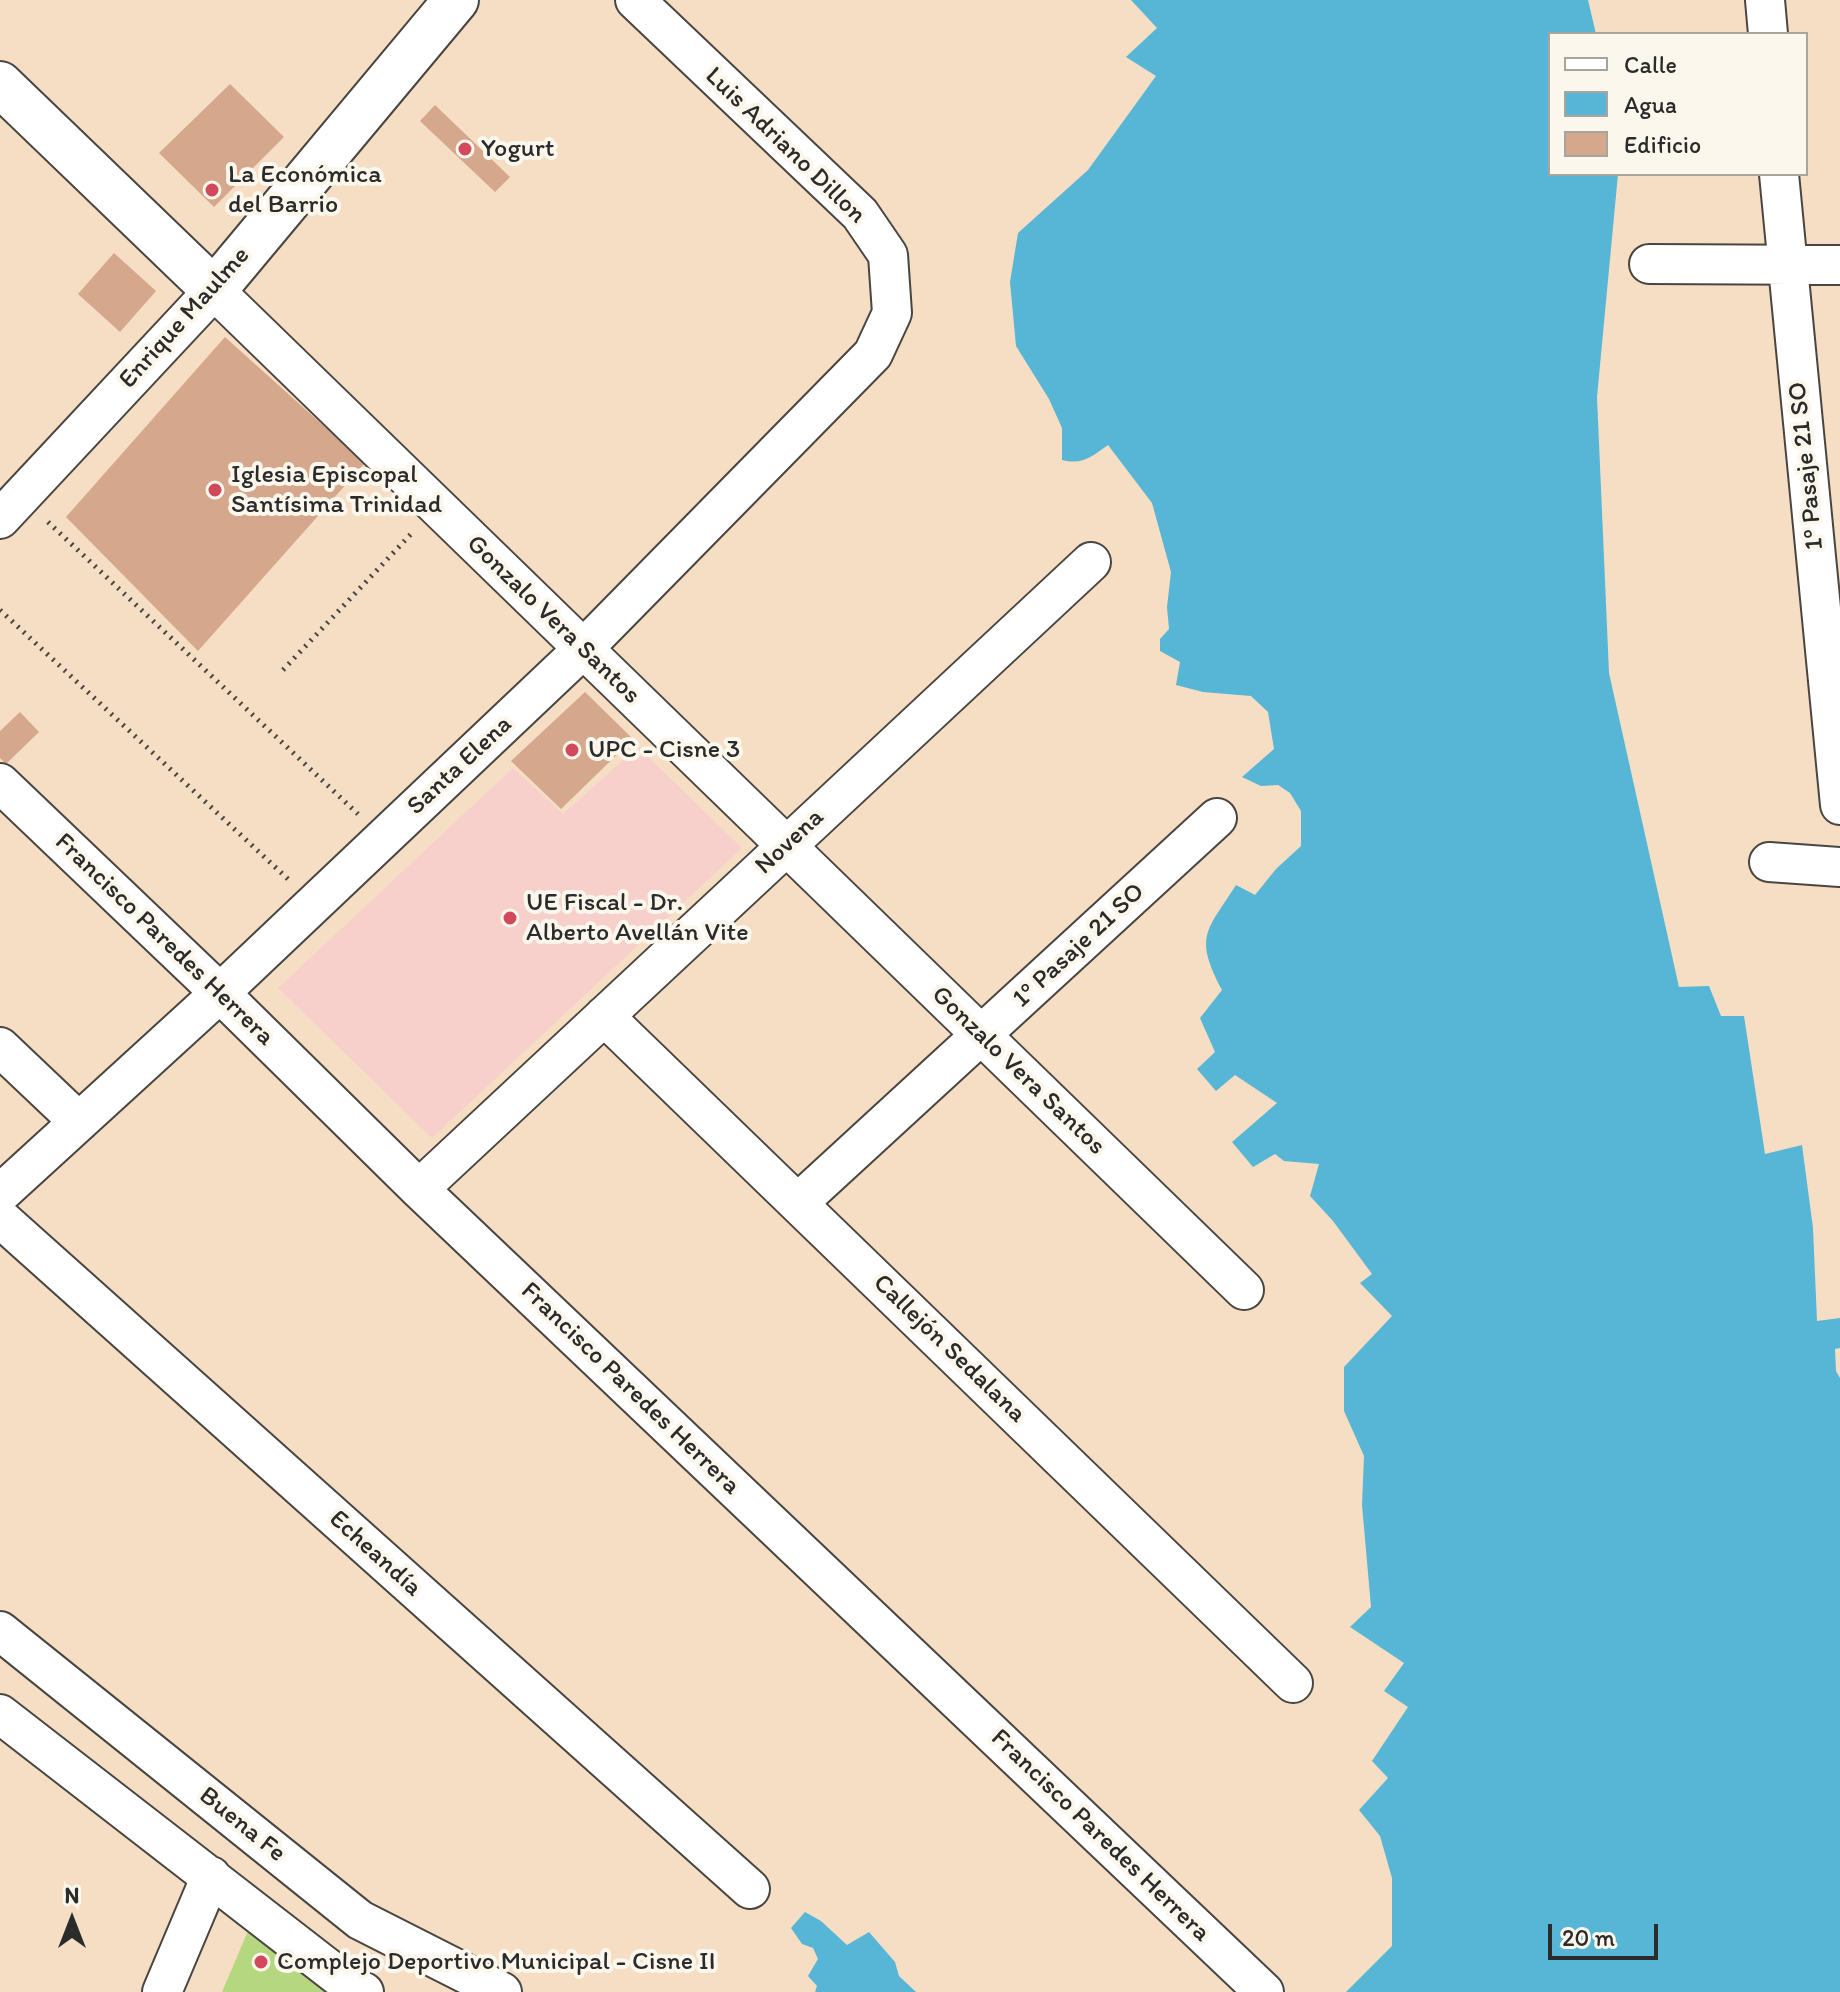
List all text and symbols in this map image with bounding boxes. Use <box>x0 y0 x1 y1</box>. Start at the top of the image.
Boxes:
legend <box>1548 32 1808 176</box>
text: Calle <box>1624 50 1677 79</box>
street label: Luis Adriano Dillon <box>698 61 872 231</box>
text: Agua <box>1624 90 1677 119</box>
text: Edificio <box>1624 130 1701 159</box>
place label: Yogurt <box>481 133 555 165</box>
marker: Yogurt <box>456 140 474 158</box>
place label: La Económica del Barrio <box>228 159 382 220</box>
marker: La Económica del Barrio <box>203 181 221 199</box>
street label: Enrique Maulme <box>113 241 257 395</box>
street label: 1º Pasaje 21 SO <box>1783 380 1831 552</box>
place label: Iglesia Episcopal Santísima Trinidad <box>231 459 442 520</box>
marker: Iglesia Episcopal Santísima Trinidad <box>206 481 224 499</box>
street label: Gonzalo Vera Santos <box>459 529 647 711</box>
street label: Santa Elena <box>401 710 519 822</box>
place label: UPC - Cisne 3 <box>588 734 740 766</box>
marker: UPC - Cisne 3 <box>563 741 581 759</box>
street label: Novena <box>749 802 831 882</box>
street label: Francisco Paredes Herrera <box>48 827 280 1053</box>
street label: 1º Pasaje 21 SO <box>1007 877 1151 1015</box>
place label: UE Fiscal - Dr. Alberto Avellán Vite <box>526 887 749 948</box>
marker: UE Fiscal - Dr. Alberto Avellán Vite <box>501 909 519 927</box>
street label: Gonzalo Vera Santos <box>924 980 1112 1162</box>
street label: Callejón Sedalana <box>866 1268 1032 1430</box>
street label: Francisco Paredes Herrera <box>514 1276 746 1502</box>
street label: Echeandía <box>322 1504 428 1604</box>
street label: Francisco Paredes Herrera <box>984 1723 1216 1949</box>
street label: Buena Fe <box>192 1781 292 1869</box>
north arrow <box>32 1880 112 1960</box>
text: N <box>65 1882 79 1909</box>
scale bar <box>1552 1908 1662 1958</box>
text: 20 m <box>1562 1923 1615 1952</box>
place label: Complejo Deportivo Municipal - Cisne II <box>277 1946 715 1978</box>
marker: Complejo Deportivo Municipal - Cisne II <box>252 1953 270 1971</box>

